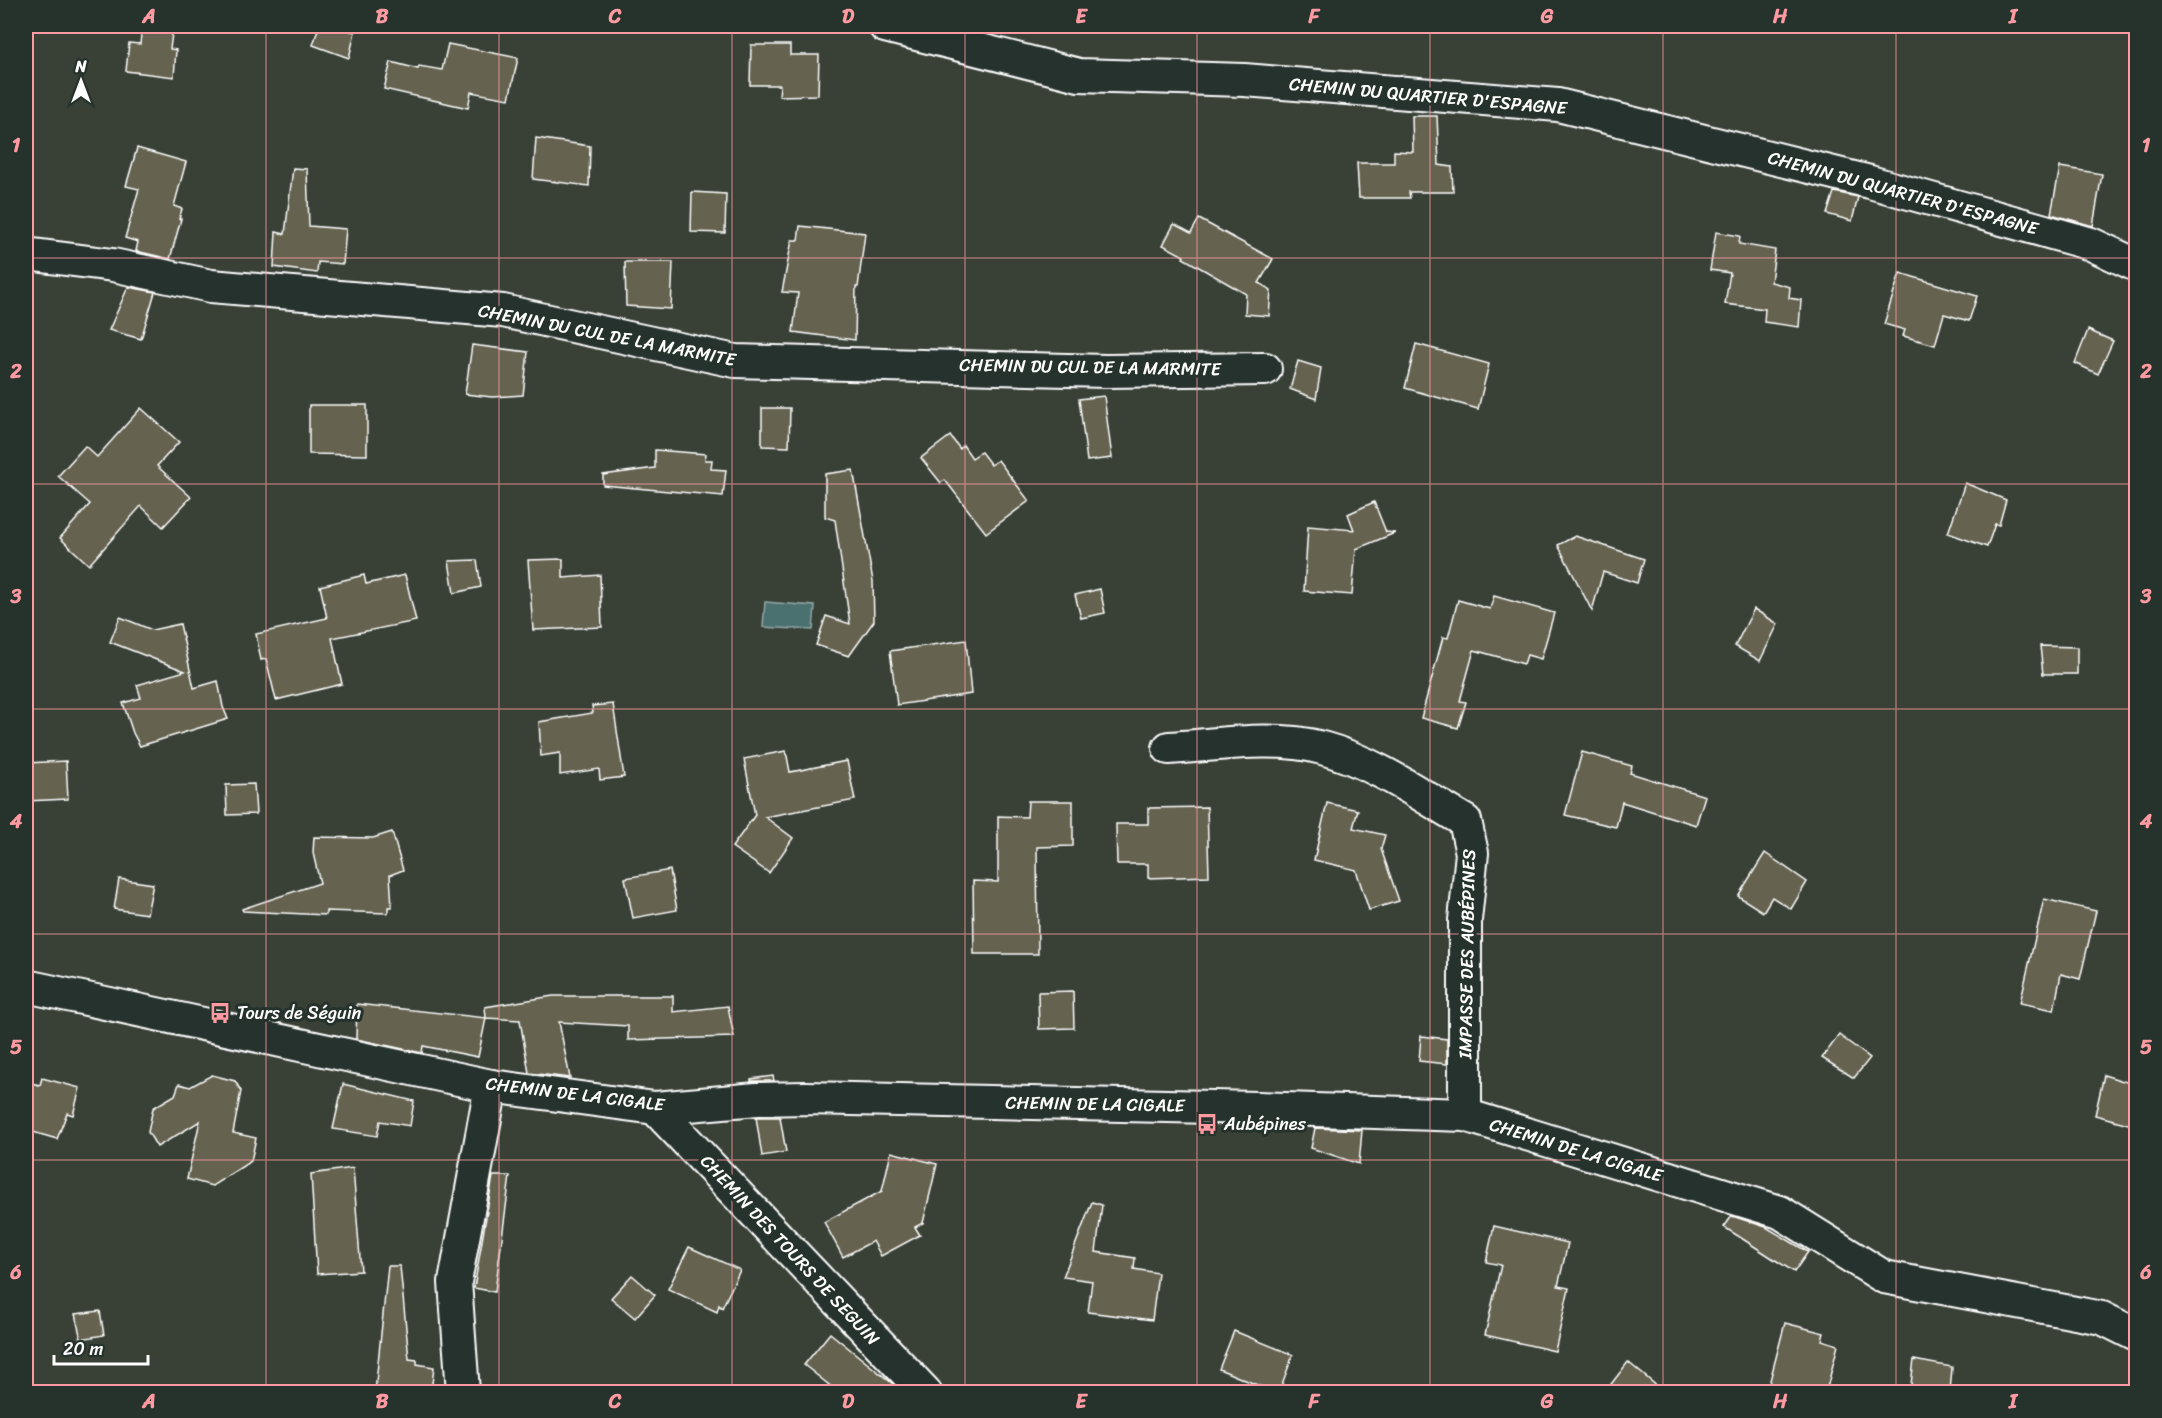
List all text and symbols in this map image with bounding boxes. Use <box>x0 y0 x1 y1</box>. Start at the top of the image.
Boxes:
text: A <box>141 0 156 34</box>
text: B <box>376 0 389 34</box>
text: C <box>608 0 622 34</box>
text: D <box>842 0 855 34</box>
text: E <box>1075 0 1088 34</box>
text: F <box>1308 0 1321 34</box>
text: G <box>1540 0 1554 34</box>
text: H <box>1772 0 1788 34</box>
text: I <box>2008 0 2019 34</box>
north arrow <box>51 51 111 111</box>
text: N <box>74 52 87 81</box>
street label: CHEMIN DU QUARTIER D'ESPAGNE <box>1288 68 1569 124</box>
text: 1 <box>12 128 21 163</box>
text: 1 <box>2142 128 2151 163</box>
street label: CHEMIN DU QUARTIER D'ESPAGNE <box>1764 141 2043 245</box>
street label: CHEMIN DU CUL DE LA MARMITE <box>476 294 739 376</box>
street label: CHEMIN DU CUL DE LA MARMITE <box>959 349 1222 385</box>
text: 2 <box>9 354 22 389</box>
text: 2 <box>2139 354 2152 389</box>
text: 3 <box>10 579 22 614</box>
text: 3 <box>2140 579 2152 614</box>
text: 4 <box>9 804 23 839</box>
text: 4 <box>2139 804 2153 839</box>
street label: IMPASSE DES AUBÉPINES <box>1449 849 1485 1060</box>
place label: Tours de Séguin <box>237 997 362 1029</box>
bus stop icon: Tours de Séguin <box>208 1001 232 1025</box>
text: 5 <box>10 1030 22 1065</box>
text: 5 <box>2140 1030 2152 1065</box>
street label: CHEMIN DE LA CIGALE <box>484 1067 667 1121</box>
street label: CHEMIN DE LA CIGALE <box>1005 1086 1186 1122</box>
place label: Aubépines <box>1223 1108 1307 1140</box>
street label: CHEMIN DE LA CIGALE <box>1486 1108 1667 1192</box>
bus stop icon: Aubépines <box>1195 1112 1219 1136</box>
street label: CHEMIN DES TOURS DE SEGUIN <box>692 1147 888 1354</box>
text: 6 <box>9 1255 22 1290</box>
text: 6 <box>2139 1255 2152 1290</box>
scale bar <box>54 1328 148 1366</box>
text: 20 m <box>63 1333 103 1365</box>
text: A <box>141 1384 156 1418</box>
text: B <box>376 1384 389 1418</box>
text: C <box>608 1384 622 1418</box>
text: D <box>842 1384 855 1418</box>
text: E <box>1075 1384 1088 1418</box>
text: F <box>1308 1384 1321 1418</box>
text: G <box>1540 1384 1554 1418</box>
text: H <box>1772 1384 1788 1418</box>
text: I <box>2008 1384 2019 1418</box>

